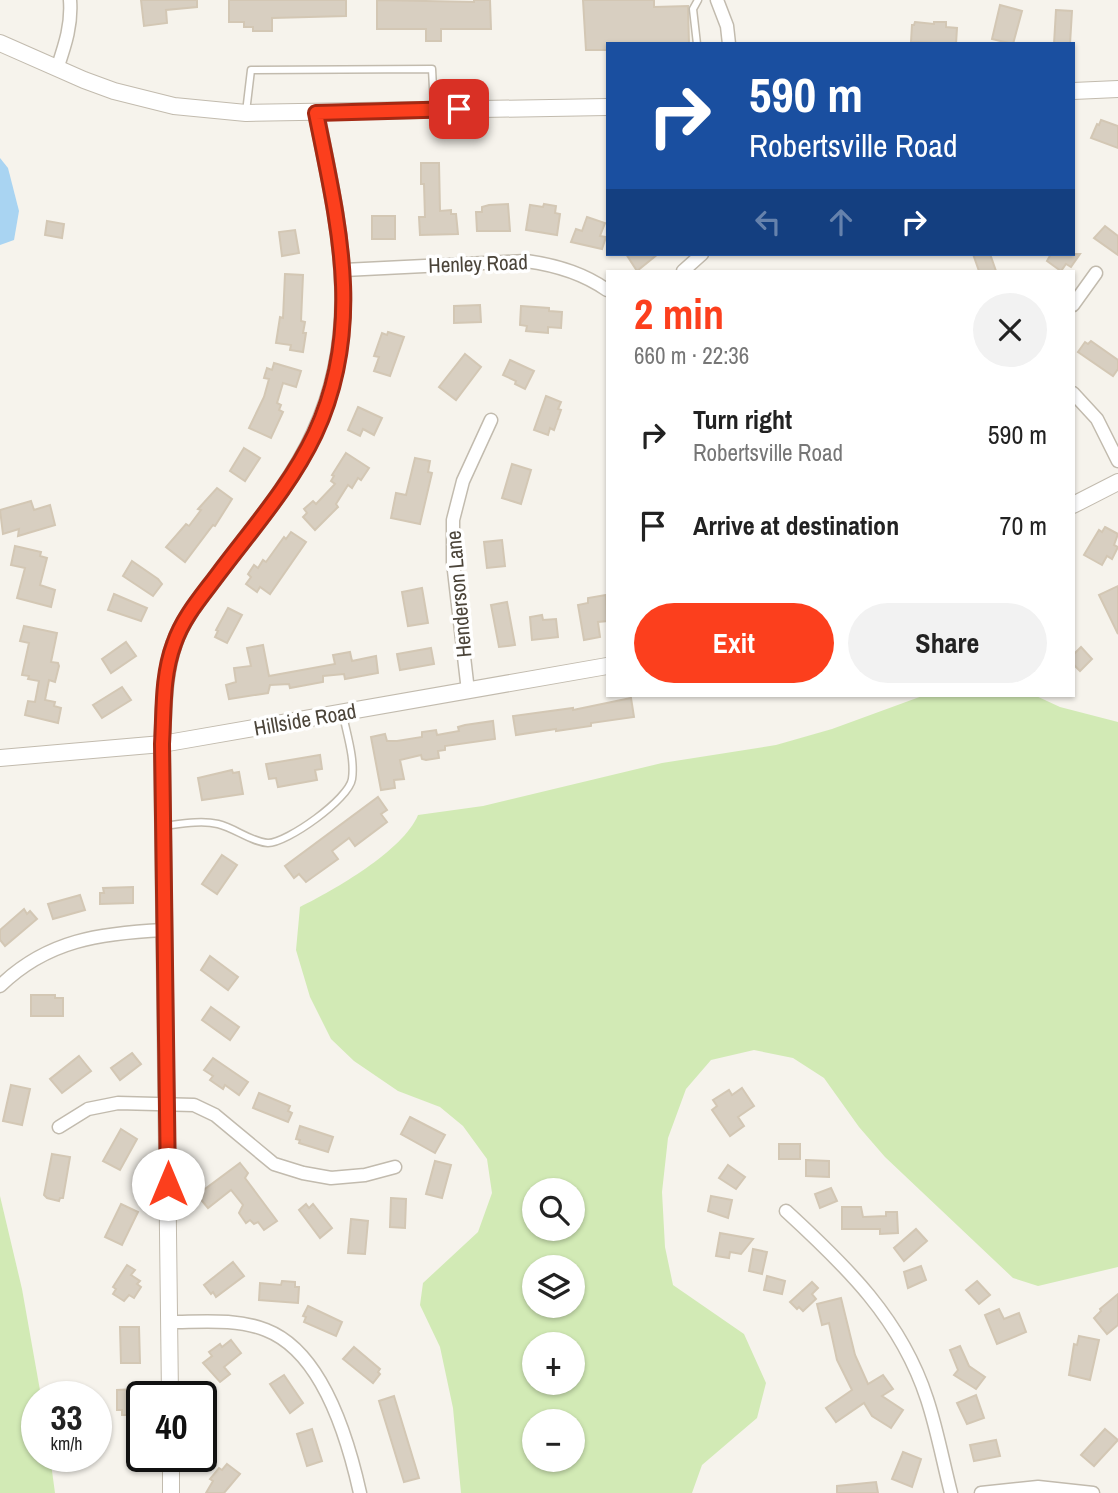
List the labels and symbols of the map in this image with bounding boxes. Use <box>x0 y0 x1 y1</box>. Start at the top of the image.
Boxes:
pin <box>429 79 489 139</box>
street label: Henley Road <box>428 247 528 280</box>
street label: Henderson Lane <box>439 529 478 659</box>
street label: Hillside Road <box>251 696 358 743</box>
position arrow <box>131 1147 205 1221</box>
speed limit sign: 40 <box>126 1381 217 1472</box>

